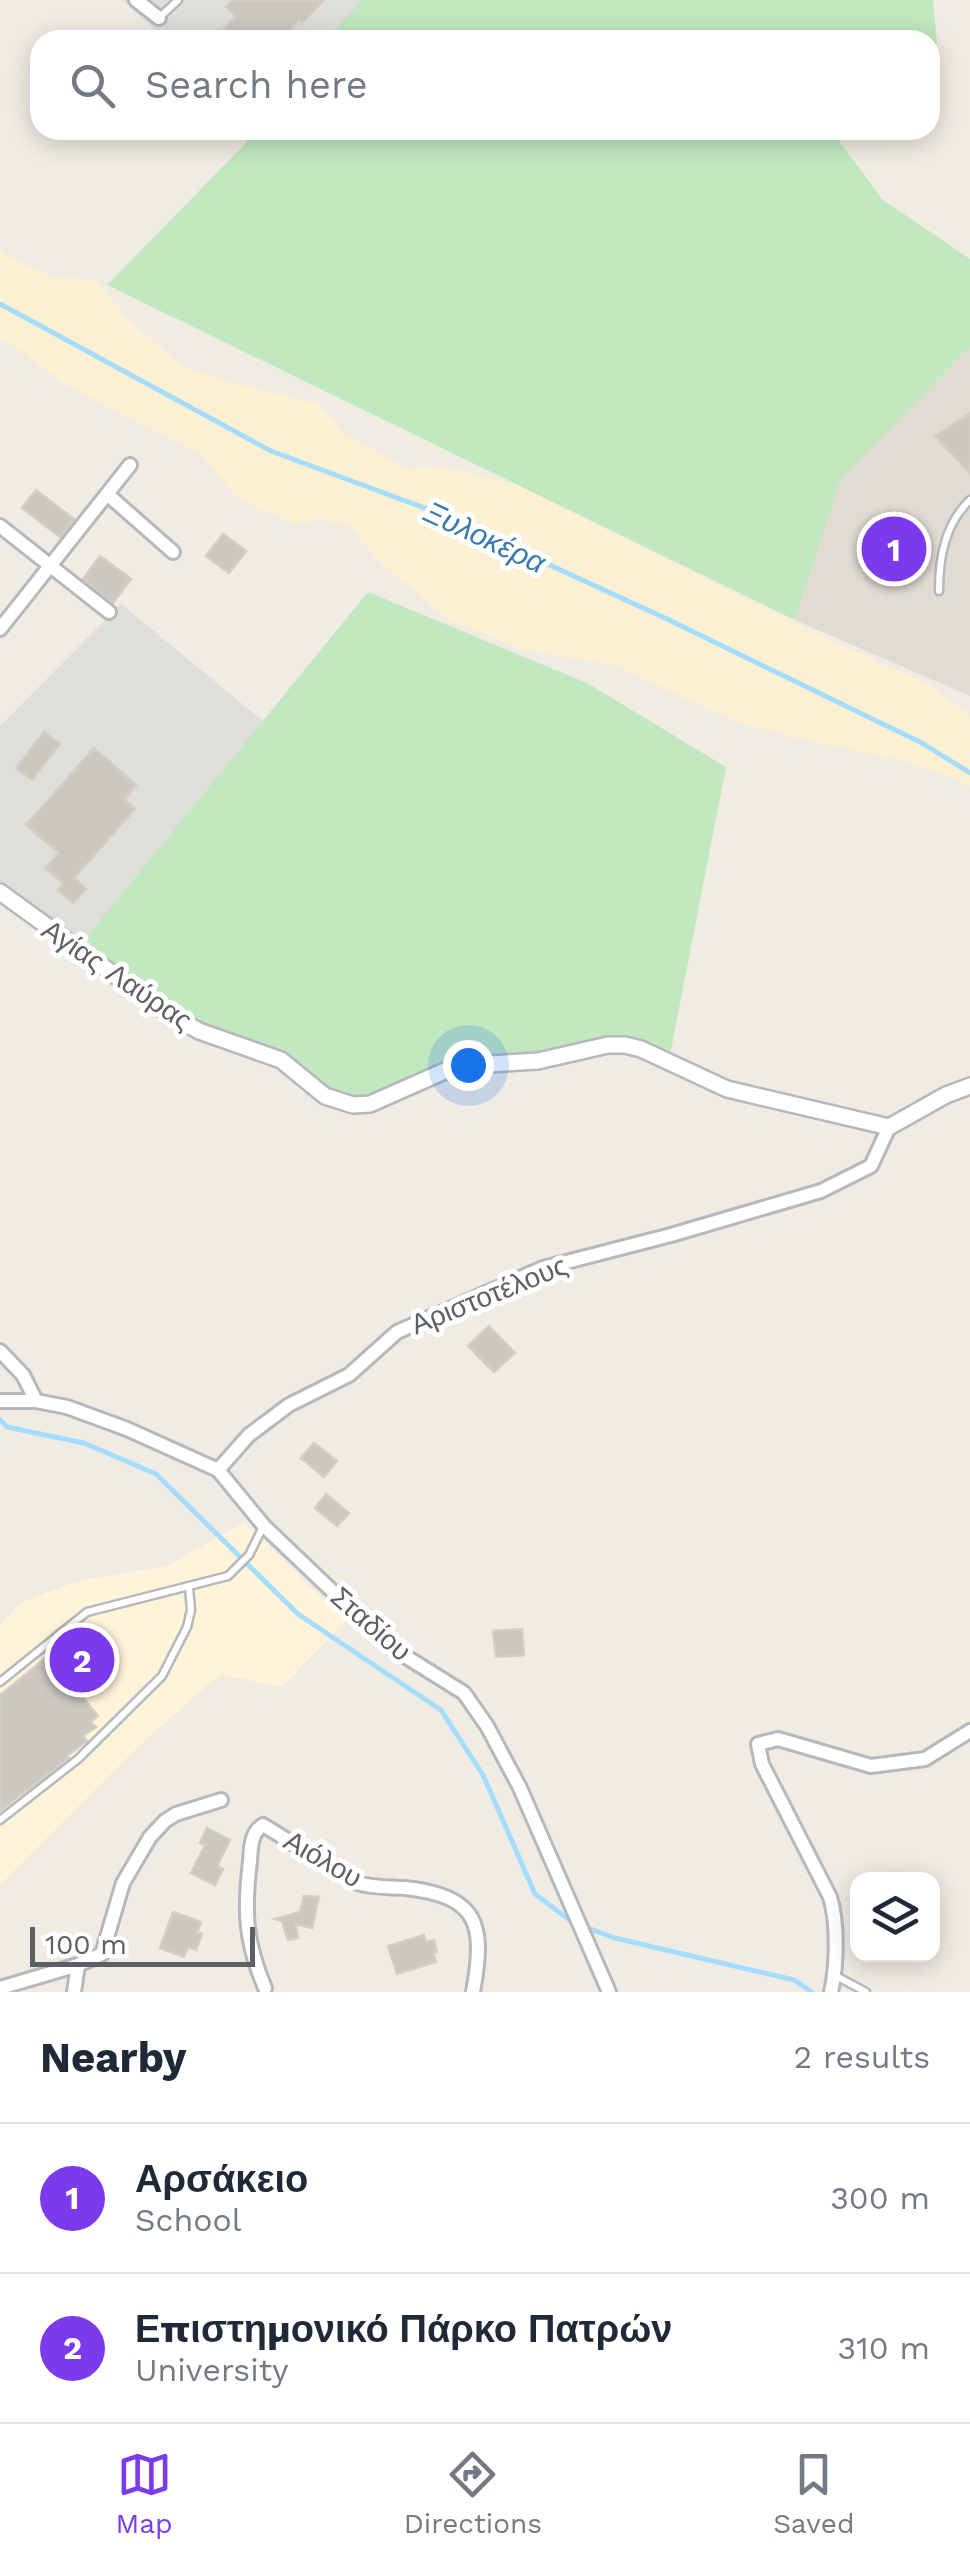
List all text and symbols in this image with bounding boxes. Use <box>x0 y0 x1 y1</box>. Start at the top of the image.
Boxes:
search box <box>30 30 940 140</box>
icon: search <box>65 58 120 113</box>
text: Search here <box>145 63 368 107</box>
water label: Ξυλοκέρα <box>418 493 552 581</box>
pin: 1 <box>862 512 926 586</box>
street label: Αγίας Λαύρας <box>36 913 198 1037</box>
your location <box>443 1040 494 1091</box>
street label: Αριστοτέλους <box>406 1249 572 1341</box>
street label: Σταδίου <box>324 1580 418 1668</box>
pin: 2 <box>49 1622 114 1698</box>
street label: Αιόλου <box>278 1824 368 1894</box>
map controls <box>850 1872 940 1962</box>
button: layers <box>850 1872 940 1962</box>
scale bar <box>30 1922 255 1966</box>
text: 100 m <box>45 1928 127 1961</box>
text: Nearby <box>40 2033 187 2082</box>
text: 2 results <box>793 2038 930 2076</box>
text: Αρσάκειο <box>135 2157 308 2201</box>
text: 1 <box>66 2179 79 2217</box>
text: 300 m <box>830 2179 930 2217</box>
text: School <box>135 2201 241 2239</box>
text: Επιστημονικό Πάρκο Πατρών <box>135 2307 672 2351</box>
text: 2 <box>63 2329 82 2367</box>
text: 310 m <box>838 2329 930 2367</box>
text: University <box>135 2351 289 2389</box>
tab: Map <box>116 2447 173 2540</box>
tab: Directions <box>404 2447 542 2540</box>
tab: Saved <box>773 2447 854 2540</box>

